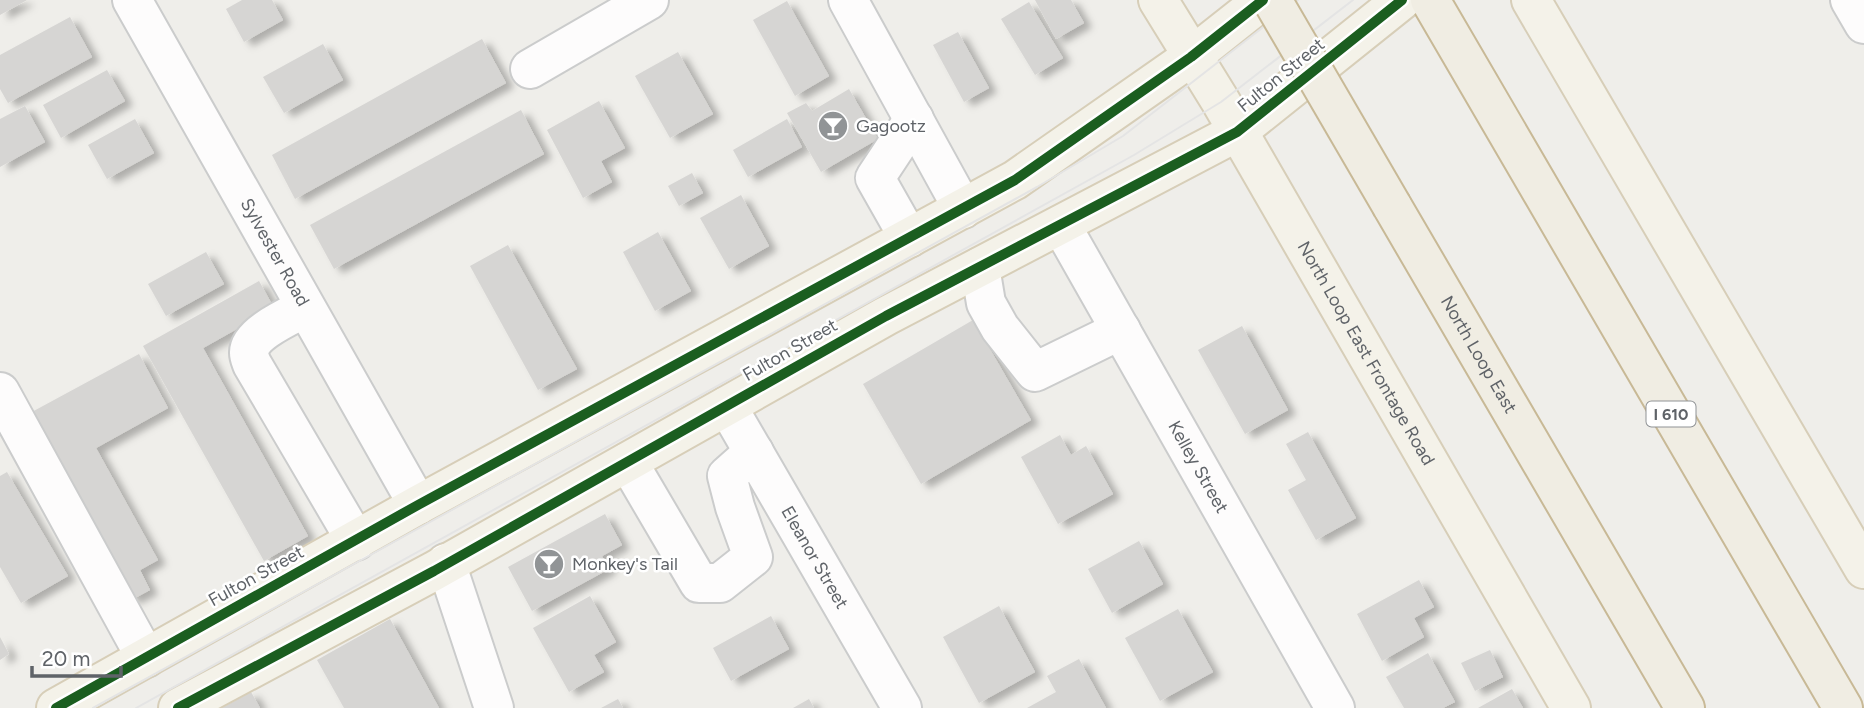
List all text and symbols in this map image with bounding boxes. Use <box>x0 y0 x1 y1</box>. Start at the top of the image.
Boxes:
street label: Fulton Street <box>1233 33 1329 117</box>
bar icon: Gagootz <box>816 109 850 143</box>
place label: Gagootz <box>856 115 926 137</box>
street label: Sylvester Road <box>236 194 314 310</box>
street label: North Loop East Frontage Road <box>1293 237 1439 469</box>
street label: North Loop East <box>1436 292 1522 417</box>
street label: Fulton Street <box>739 314 841 386</box>
road number: I 610 <box>1646 402 1696 426</box>
street label: Kelley Street <box>1163 417 1233 517</box>
street label: Eleanor Street <box>776 502 853 613</box>
street label: Fulton Street <box>204 541 308 611</box>
bar icon: Monkey's Tail <box>532 547 566 581</box>
place label: Monkey's Tail <box>572 553 678 575</box>
scale bar <box>32 634 121 678</box>
text: 20 m <box>42 646 90 671</box>

